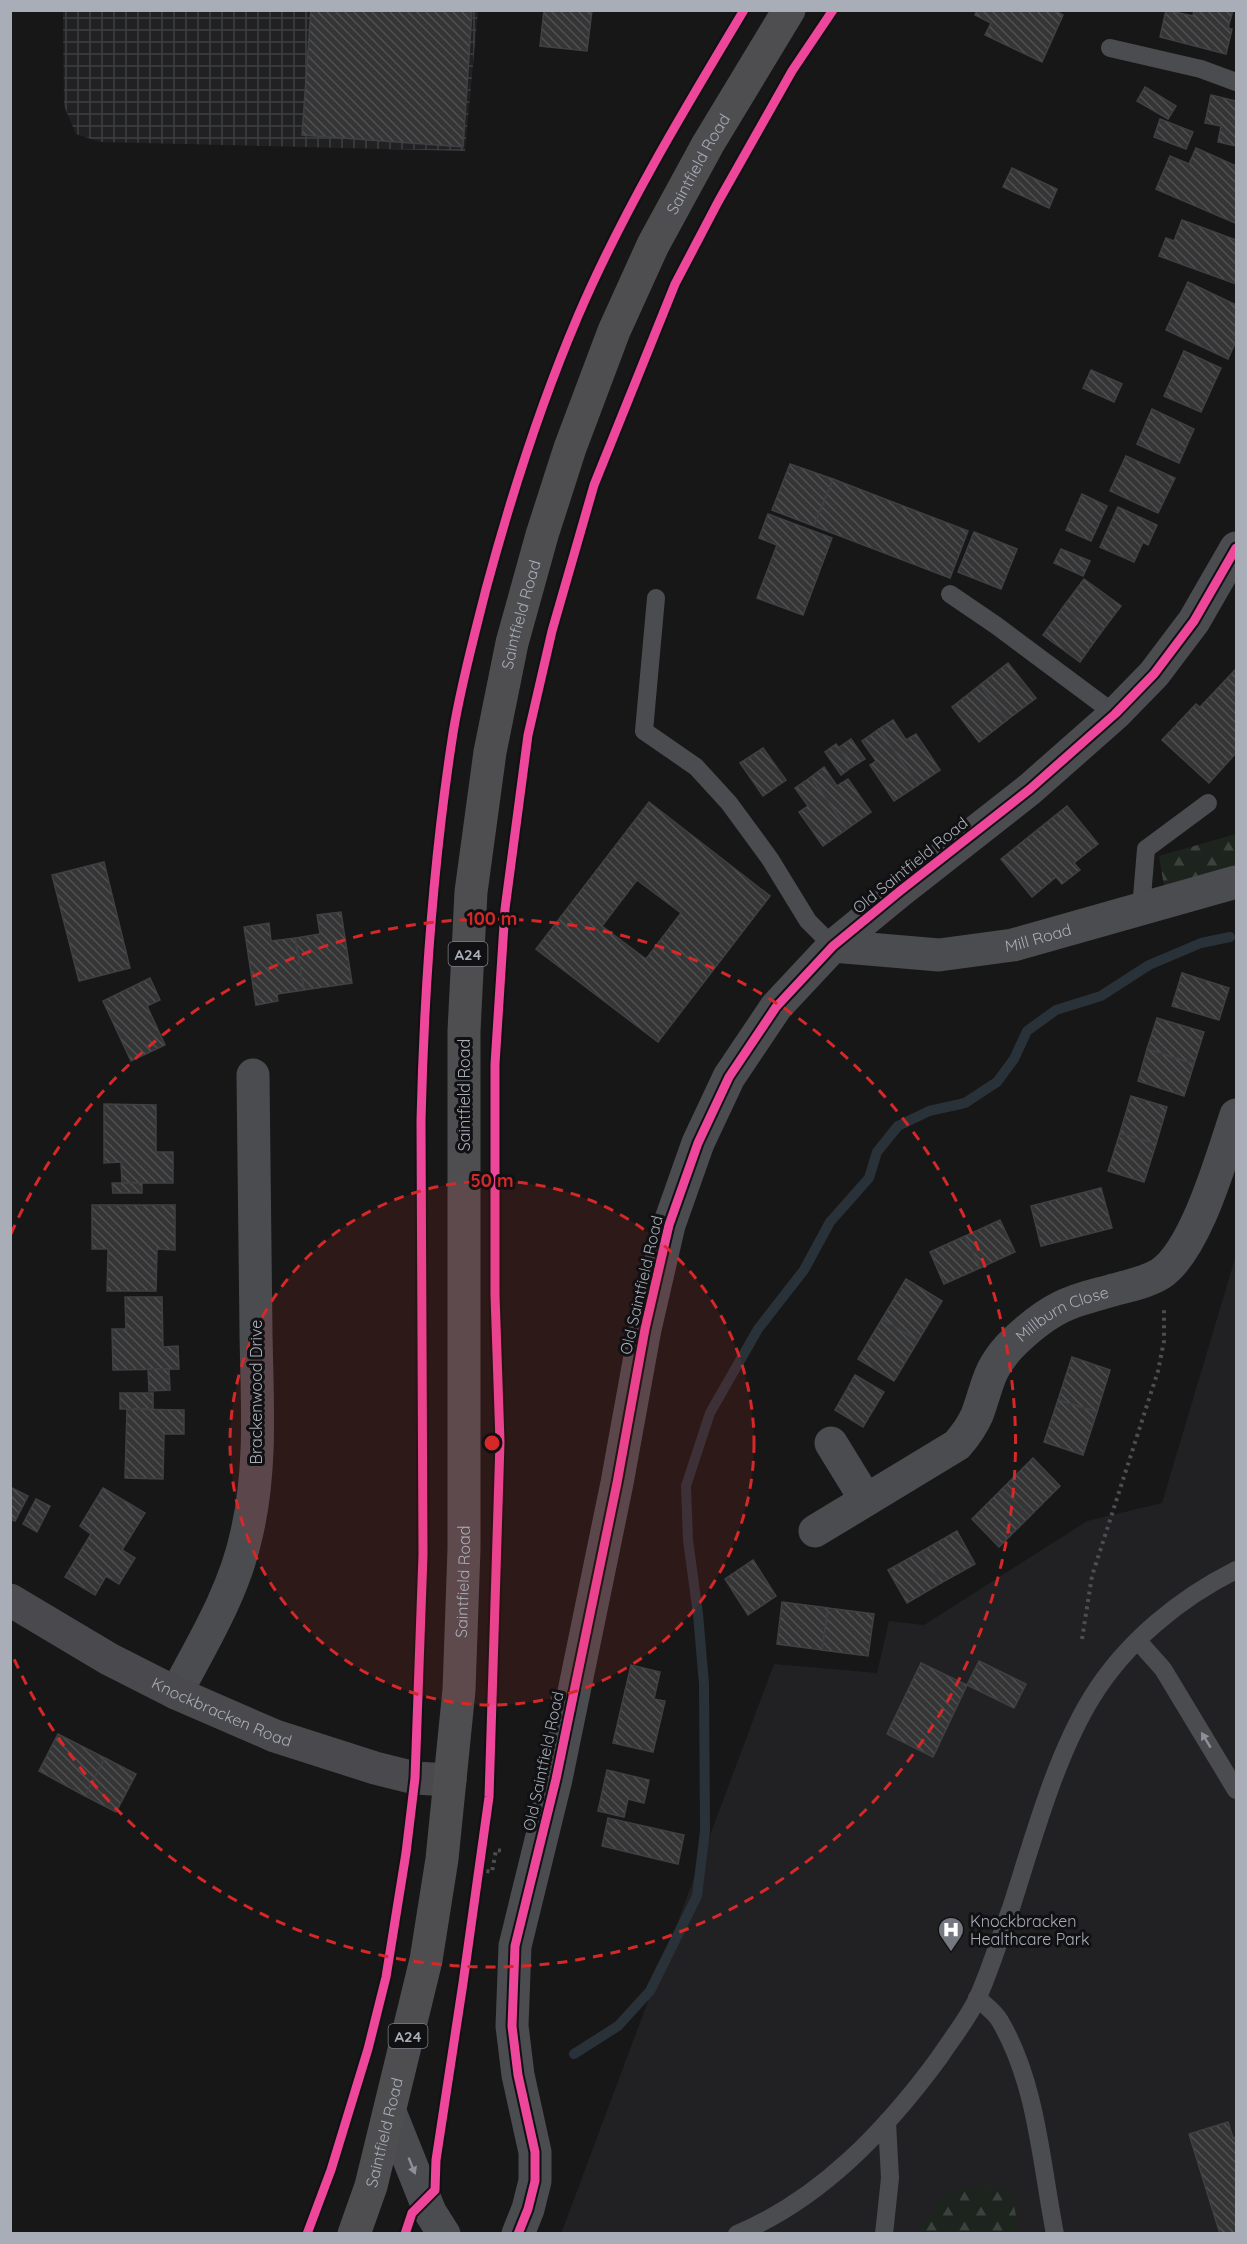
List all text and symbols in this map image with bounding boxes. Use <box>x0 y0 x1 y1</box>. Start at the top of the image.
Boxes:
street label: Saintfield Road <box>662 110 734 218</box>
street label: Saintfield Road <box>497 558 545 671</box>
street label: Old Saintfield Road <box>848 813 972 917</box>
text: 100 m <box>467 907 517 930</box>
street label: Mill Road <box>1004 919 1073 956</box>
road number: A24 <box>448 942 488 966</box>
street label: Saintfield Road <box>454 1039 474 1151</box>
text: 50 m <box>470 1169 514 1192</box>
street label: Old Saintfield Road <box>615 1214 667 1356</box>
street label: Millburn Close <box>1011 1282 1111 1346</box>
street label: Brackenwood Drive <box>246 1320 266 1464</box>
centre of rings <box>482 1433 502 1453</box>
street label: Saintfield Road <box>451 1526 474 1638</box>
street label: Knockbracken Road <box>149 1672 294 1751</box>
street label: Old Saintfield Road <box>518 1689 568 1833</box>
one-way arrow <box>1201 1732 1212 1748</box>
place label: Knockbracken Healthcare Park <box>970 1911 1090 1949</box>
hospital icon: Knockbracken Healthcare Park <box>936 1915 966 1953</box>
road number: A24 <box>388 2024 428 2048</box>
street label: Saintfield Road <box>361 2076 407 2189</box>
one-way arrow <box>407 2158 417 2176</box>

